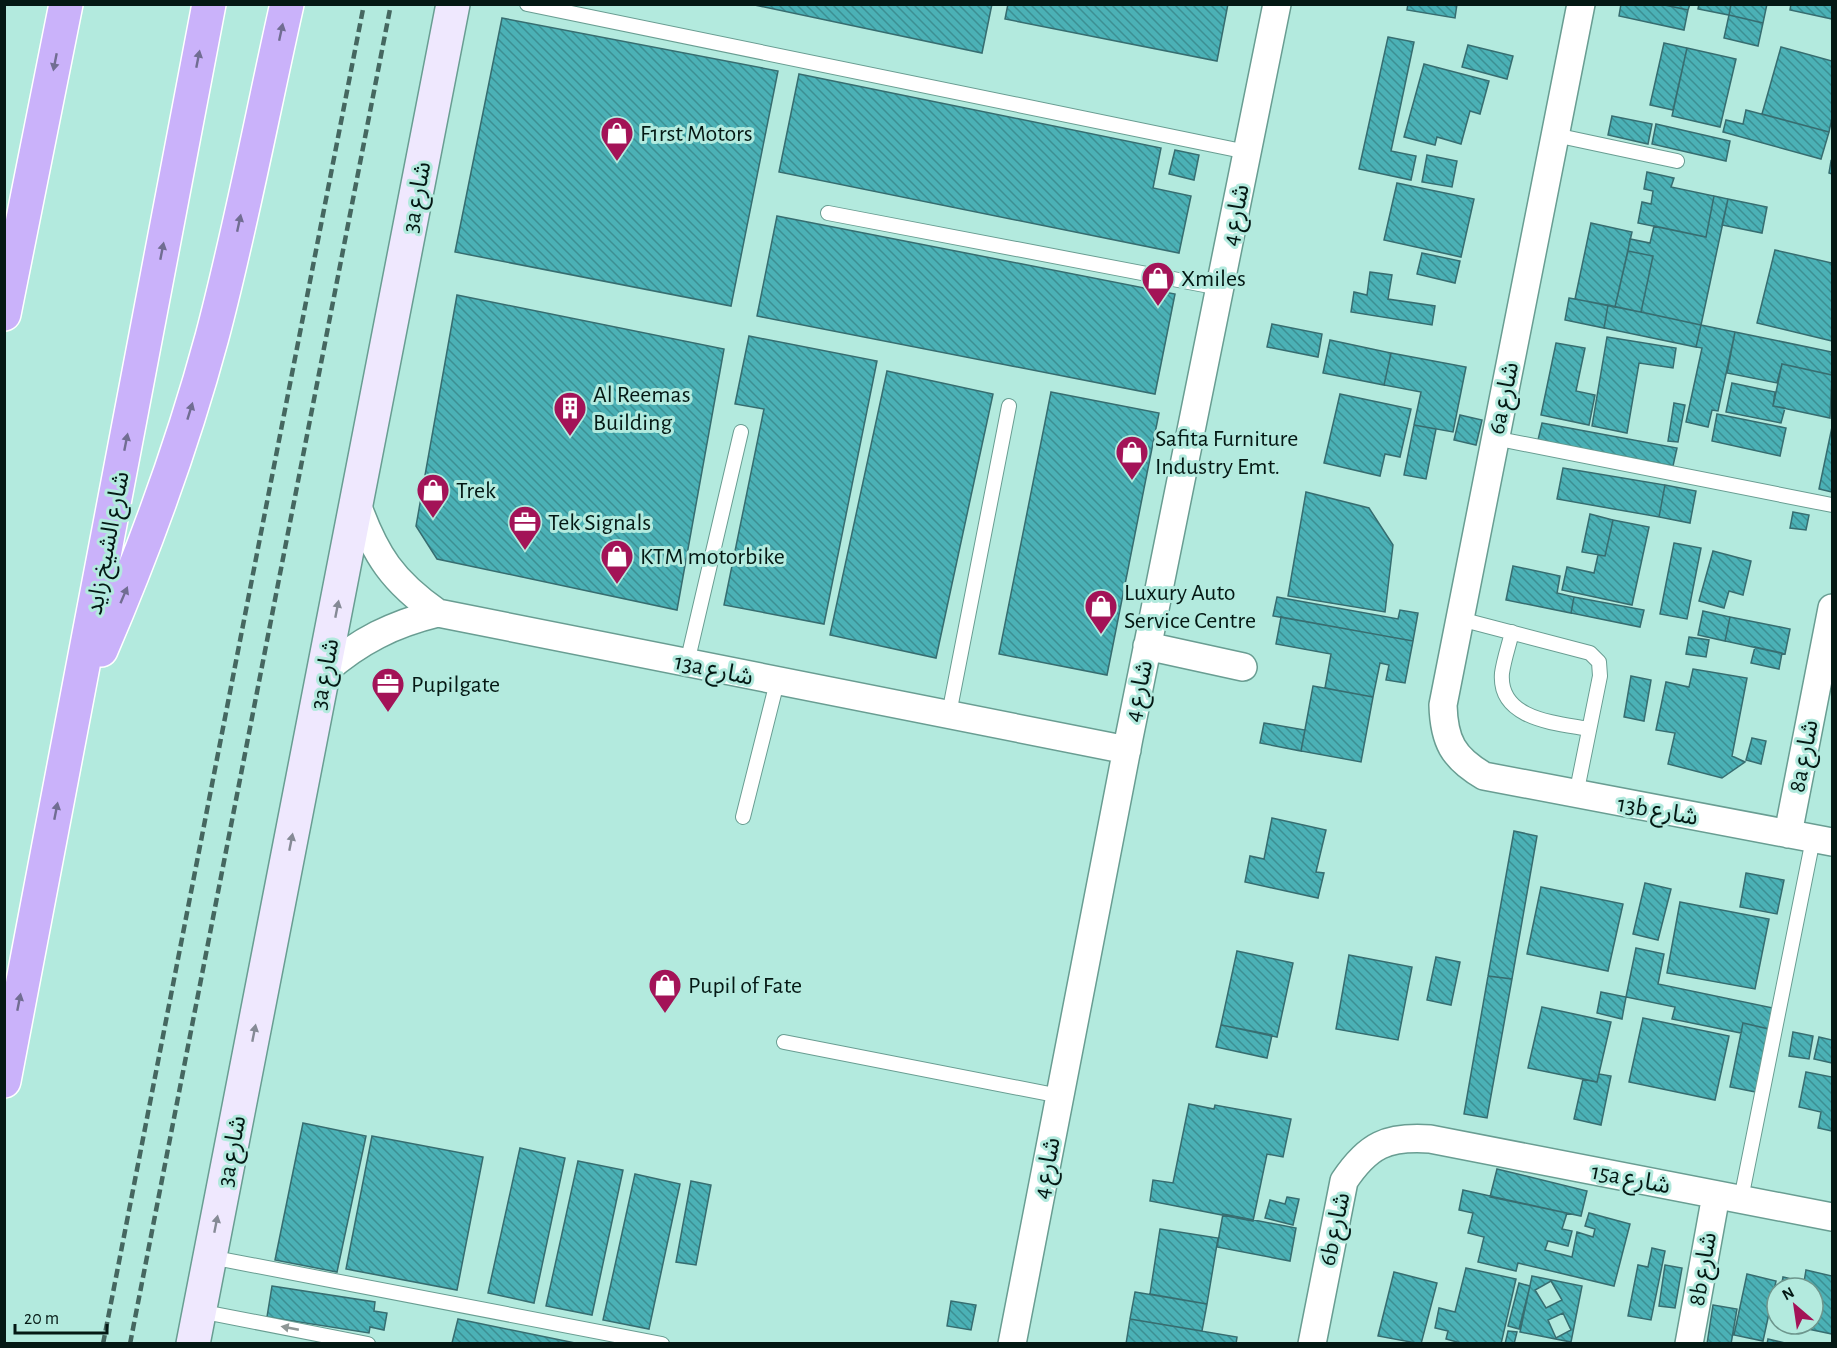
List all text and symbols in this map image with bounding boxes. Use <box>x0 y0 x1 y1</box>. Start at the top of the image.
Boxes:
one-way arrow <box>276 23 286 41</box>
one-way arrow <box>194 50 203 69</box>
one-way arrow <box>50 53 59 72</box>
shop icon: F1rst Motors <box>599 115 635 162</box>
place label: F1rst Motors <box>640 122 753 146</box>
street label: 3a شارع <box>398 160 440 235</box>
street label: شارع 4 <box>1218 182 1258 249</box>
one-way arrow <box>234 213 244 232</box>
one-way arrow <box>158 241 167 260</box>
shop icon: Xmiles <box>1140 260 1176 307</box>
place label: Xmiles <box>1181 267 1246 291</box>
street label: 6a شارع <box>1485 360 1527 437</box>
place label: Al Reemas Building <box>593 383 691 435</box>
building icon: Al Reemas Building <box>552 390 588 437</box>
one-way arrow <box>186 402 195 420</box>
place label: Safita Furniture Industry Emt. <box>1155 427 1298 479</box>
one-way arrow <box>122 433 131 452</box>
shop icon: Safita Furniture Industry Emt. <box>1114 434 1150 481</box>
street label: شارع الشيخ زايد <box>82 470 138 618</box>
shop icon: Trek <box>415 472 451 519</box>
place label: Trek <box>456 479 496 503</box>
office icon: Tek Signals <box>507 504 543 551</box>
place label: Tek Signals <box>548 511 651 535</box>
shop icon: KTM motorbike <box>599 538 635 585</box>
place label: KTM motorbike <box>640 545 785 569</box>
place label: Luxury Auto Service Centre <box>1124 581 1256 633</box>
one-way arrow <box>119 585 129 603</box>
shop icon: Luxury Auto Service Centre <box>1083 588 1119 635</box>
one-way arrow <box>333 599 342 618</box>
street label: 3a شارع <box>306 637 348 712</box>
street label: 13a شارع <box>671 650 755 694</box>
street label: شارع 4 <box>1121 658 1161 725</box>
office icon: Pupilgate <box>370 666 406 713</box>
place label: Pupilgate <box>411 673 500 697</box>
street label: 8a شارع <box>1785 718 1827 795</box>
street label: 13b شارع <box>1615 792 1700 834</box>
one-way arrow <box>52 801 61 820</box>
one-way arrow <box>287 832 296 851</box>
shop icon: Pupil of Fate <box>647 967 683 1014</box>
place label: Pupil of Fate <box>688 974 802 998</box>
one-way arrow <box>15 993 24 1012</box>
one-way arrow <box>250 1023 259 1042</box>
street label: 3a شارع <box>213 1114 255 1189</box>
street label: شارع 4 <box>1029 1135 1069 1202</box>
street label: 15a شارع <box>1588 1160 1672 1202</box>
street label: 6b شارع <box>1316 1190 1358 1269</box>
one-way arrow <box>212 1215 221 1234</box>
street label: 8b شارع <box>1685 1230 1725 1309</box>
north arrow <box>1765 1276 1825 1336</box>
text: N <box>1779 1284 1797 1303</box>
scale bar <box>15 1297 106 1335</box>
text: 20 m <box>24 1310 59 1328</box>
one-way arrow <box>280 1323 299 1332</box>

